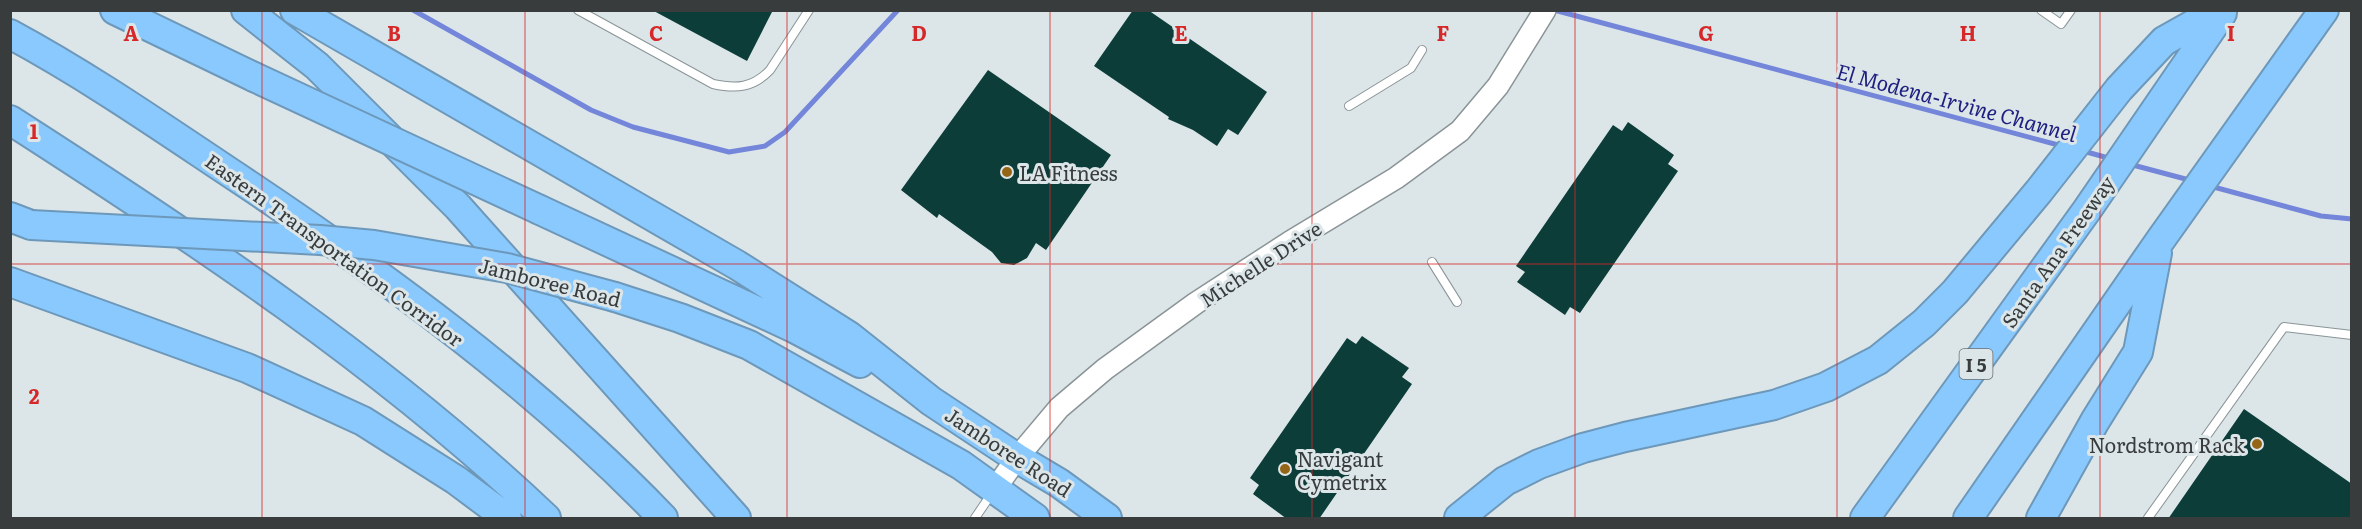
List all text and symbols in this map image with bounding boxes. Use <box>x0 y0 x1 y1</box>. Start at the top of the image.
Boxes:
text: A <box>123 17 139 47</box>
text: B <box>387 17 401 47</box>
text: C <box>649 17 663 47</box>
text: D <box>911 17 927 47</box>
text: E <box>1174 17 1188 47</box>
text: F <box>1437 17 1450 47</box>
text: G <box>1698 17 1714 47</box>
text: H <box>1960 17 1976 47</box>
text: I <box>2227 17 2235 47</box>
water label: El Modena-Irvine Channel <box>1834 54 2081 148</box>
text: 1 <box>30 115 38 145</box>
street label: Eastern Transportation Corridor <box>200 145 471 353</box>
place label: LA Fitness <box>1019 157 1118 187</box>
marker: LA Fitness <box>1000 165 1014 179</box>
street label: Santa Ana Freeway <box>1993 168 2121 333</box>
street label: Michelle Drive <box>1193 212 1327 314</box>
street label: Jamboree Road <box>476 249 624 313</box>
road number: I 5 <box>1960 349 1992 379</box>
text: 2 <box>29 380 40 410</box>
street label: Jamboree Road <box>940 399 1078 503</box>
place label: Nordstrom Rack <box>2089 429 2246 459</box>
marker: Nordstrom Rack <box>2250 437 2264 451</box>
place label: Navigant Cymetrix <box>1297 443 1387 496</box>
marker: Navigant Cymetrix <box>1278 462 1292 476</box>

